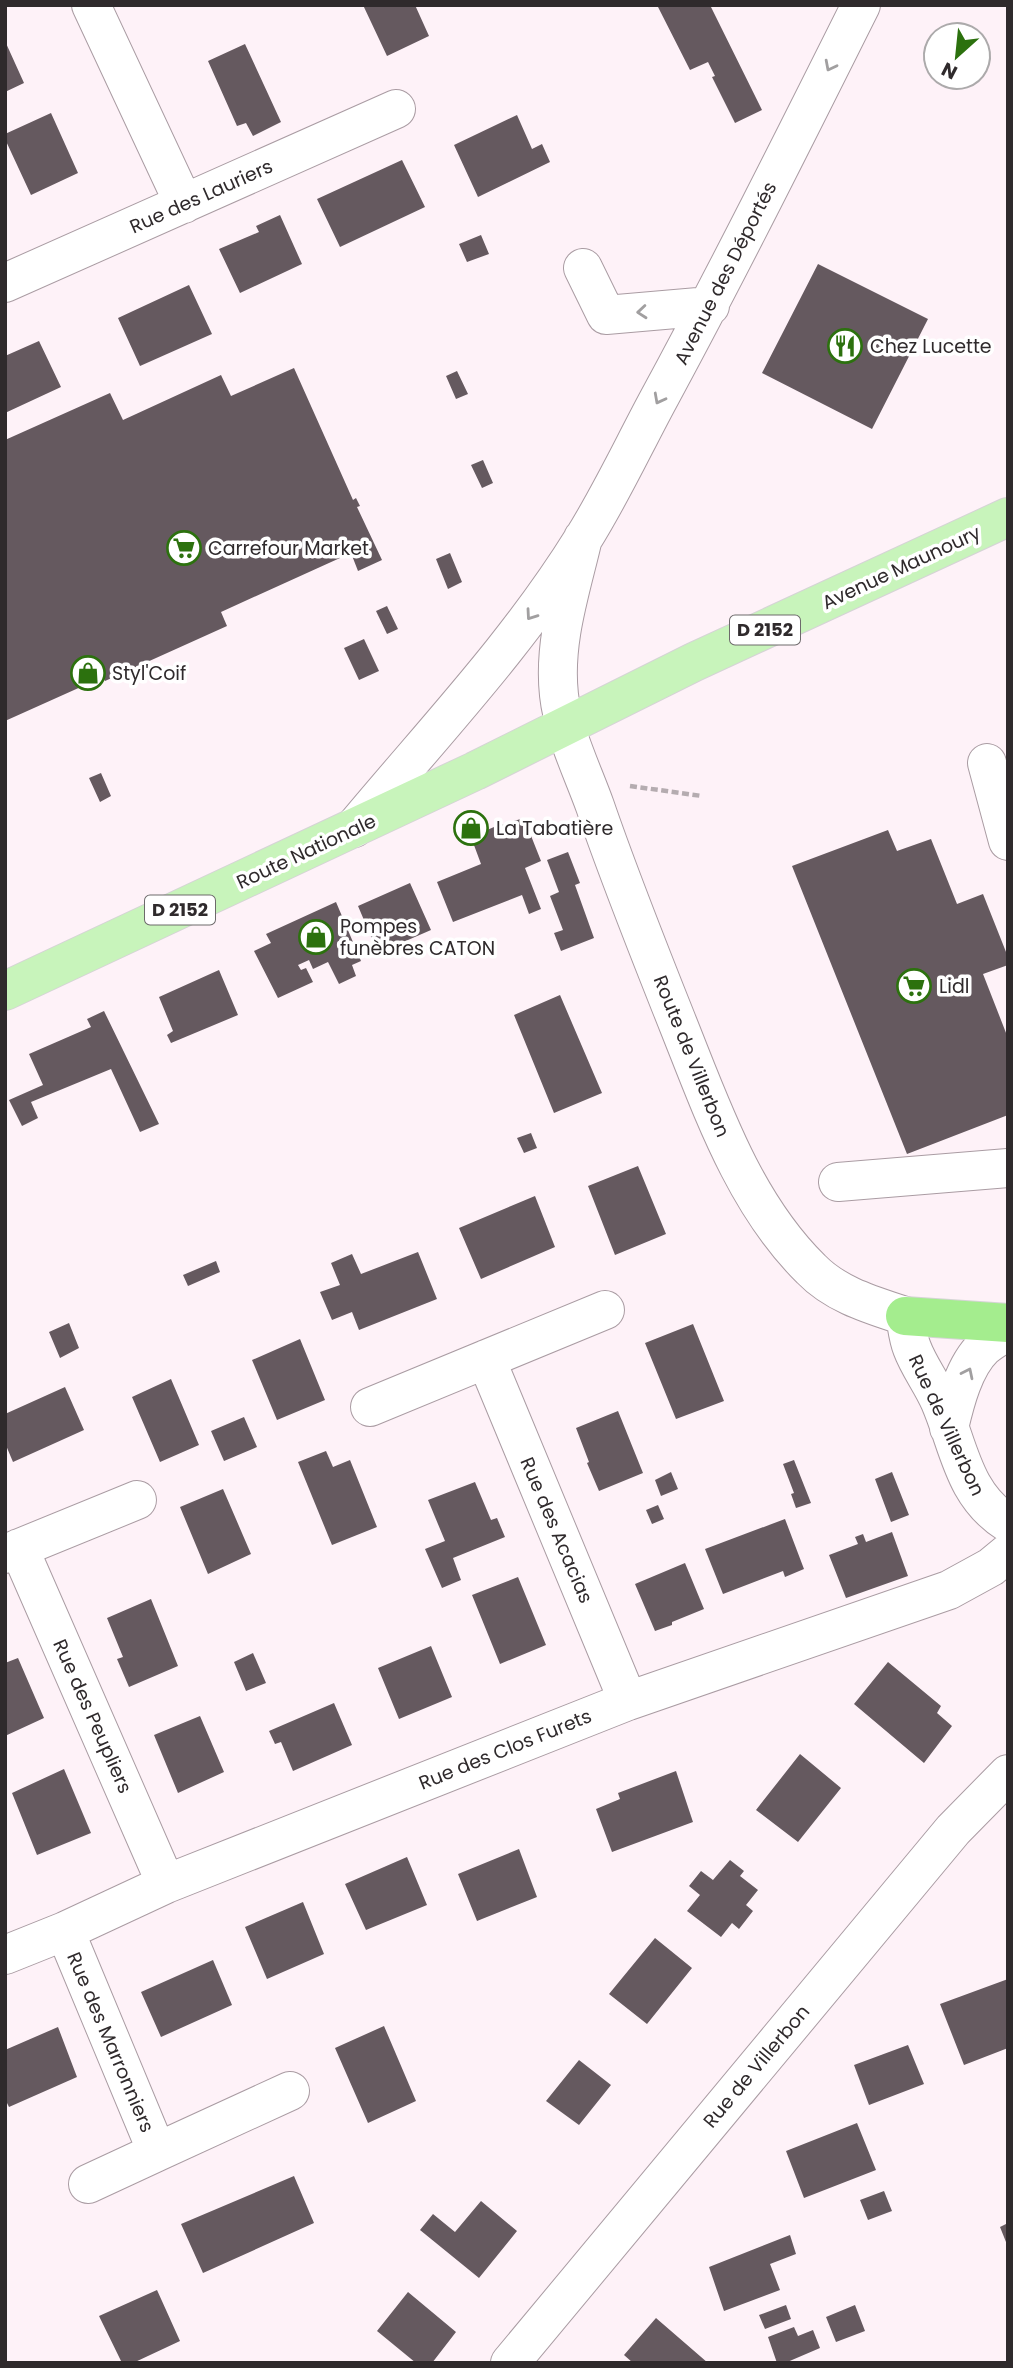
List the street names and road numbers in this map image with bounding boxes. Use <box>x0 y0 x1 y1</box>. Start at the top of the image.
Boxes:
street label: Rue des Lauriers <box>125 153 277 240</box>
street label: Avenue des Déportés <box>668 177 783 369</box>
street label: Avenue Maunoury <box>818 519 985 616</box>
road number: D 2152 <box>730 616 800 644</box>
street label: Route Nationale <box>232 807 380 896</box>
road number: D 2152 <box>145 896 215 925</box>
street label: Route de Villerbon <box>647 971 736 1141</box>
street label: Rue de Villerbon <box>902 1350 991 1500</box>
street label: Rue des Acacias <box>514 1453 600 1607</box>
street label: Rue des Peupliers <box>46 1635 139 1798</box>
street label: Rue des Clos Furets <box>415 1702 596 1796</box>
street label: Rue des Marronniers <box>60 1948 161 2137</box>
street label: Rue de Villerbon <box>697 1999 816 2134</box>

